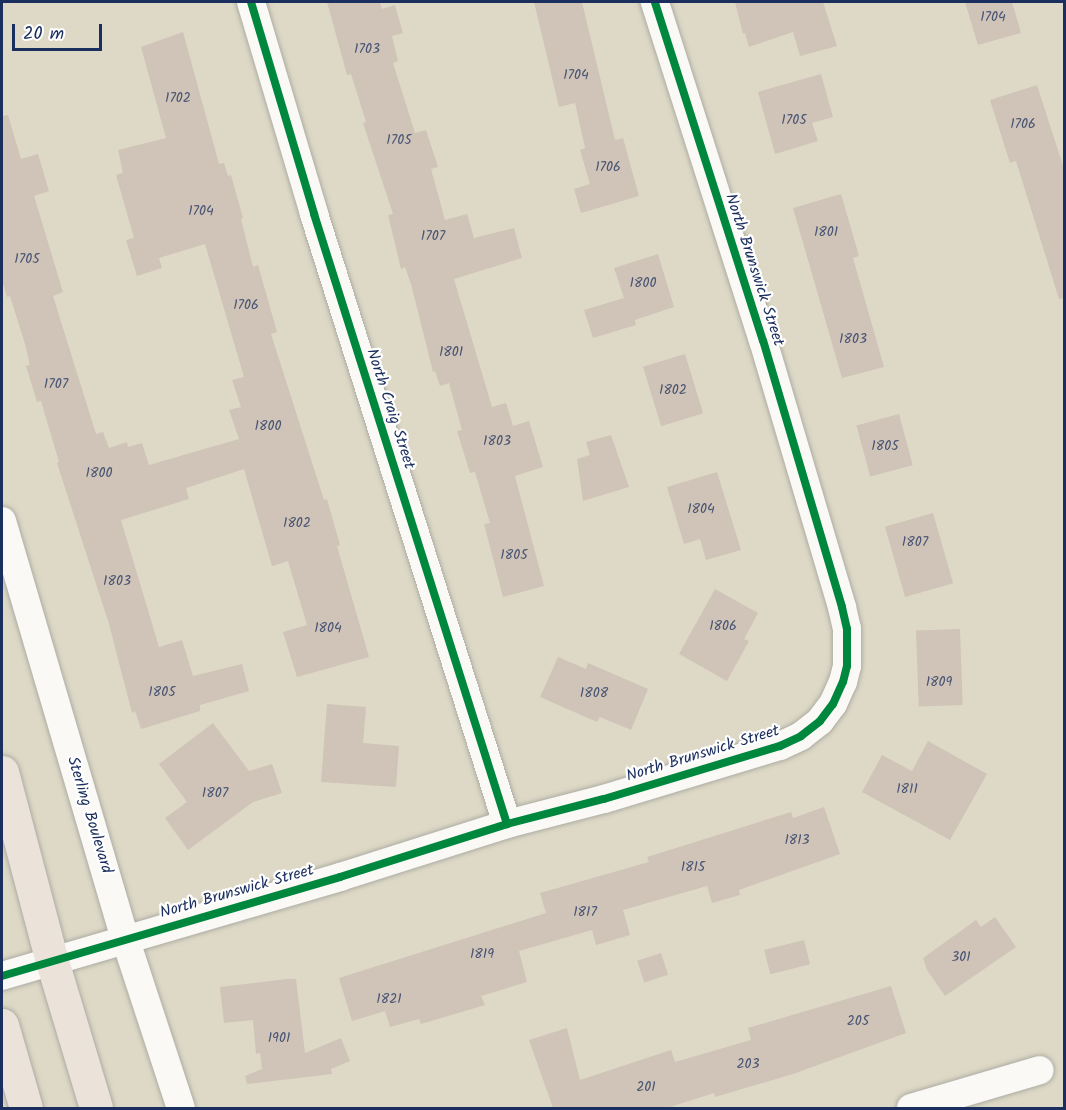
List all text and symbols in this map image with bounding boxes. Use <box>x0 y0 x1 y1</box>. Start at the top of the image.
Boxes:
house number: 1704 <box>980 9 1006 25</box>
scale bar <box>15 12 105 50</box>
text: 20 m <box>23 20 64 49</box>
house number: 1703 <box>354 41 380 57</box>
house number: 1704 <box>563 67 589 83</box>
house number: 1702 <box>165 90 191 106</box>
house number: 1705 <box>781 112 807 128</box>
house number: 1706 <box>1010 116 1036 132</box>
house number: 1705 <box>386 132 412 148</box>
house number: 1706 <box>595 159 621 175</box>
street label: North Brunswick Street <box>720 191 788 349</box>
house number: 1704 <box>188 203 214 219</box>
house number: 1801 <box>814 224 838 240</box>
house number: 1707 <box>421 228 445 244</box>
house number: 1705 <box>14 251 40 267</box>
house number: 1800 <box>630 275 656 291</box>
house number: 1706 <box>233 297 259 313</box>
house number: 1803 <box>839 331 867 347</box>
house number: 1801 <box>439 344 463 360</box>
street label: North Craig Street <box>362 346 418 472</box>
house number: 1707 <box>44 376 68 392</box>
house number: 1802 <box>659 382 687 398</box>
house number: 1800 <box>255 418 281 434</box>
house number: 1803 <box>483 433 511 449</box>
house number: 1805 <box>871 438 899 454</box>
house number: 1800 <box>86 465 112 481</box>
house number: 1804 <box>687 501 715 517</box>
house number: 1802 <box>283 515 311 531</box>
house number: 1807 <box>902 534 928 550</box>
house number: 1805 <box>500 547 528 563</box>
house number: 1803 <box>103 573 131 589</box>
house number: 1806 <box>709 618 737 634</box>
house number: 1804 <box>314 620 342 636</box>
house number: 1809 <box>926 674 952 690</box>
house number: 1805 <box>148 684 176 700</box>
house number: 1808 <box>580 685 608 701</box>
street label: North Brunswick Street <box>624 722 782 786</box>
street label: Sterling Boulevard <box>62 754 116 876</box>
house number: 1811 <box>896 781 918 797</box>
house number: 1807 <box>202 785 228 801</box>
house number: 1813 <box>784 832 810 848</box>
house number: 1815 <box>681 859 705 875</box>
street label: North Brunswick Street <box>158 861 316 923</box>
house number: 1817 <box>573 904 597 920</box>
house number: 1819 <box>470 946 494 962</box>
house number: 301 <box>951 949 971 965</box>
house number: 1821 <box>376 991 402 1007</box>
house number: 205 <box>847 1013 869 1029</box>
house number: 1901 <box>268 1030 290 1046</box>
house number: 203 <box>736 1056 760 1072</box>
house number: 201 <box>636 1079 656 1095</box>

